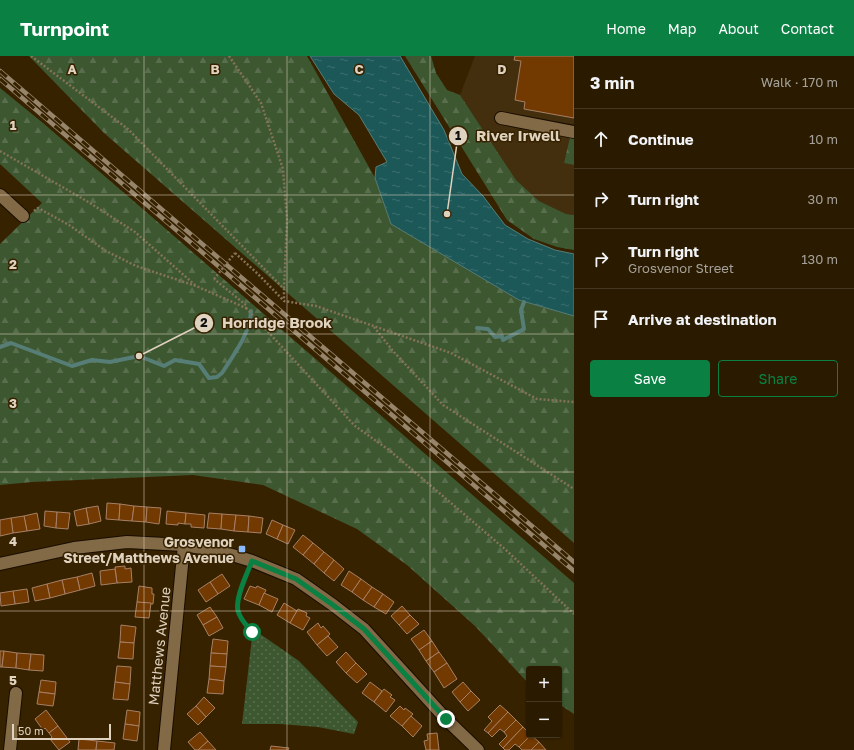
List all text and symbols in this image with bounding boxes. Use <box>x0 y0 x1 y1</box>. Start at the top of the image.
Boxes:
text: Turnpoint <box>20 17 109 40</box>
text: Home <box>606 20 646 37</box>
text: Map <box>668 20 696 37</box>
text: About <box>718 20 759 37</box>
text: Contact <box>781 20 834 37</box>
text: A <box>67 61 77 77</box>
text: B <box>210 61 220 77</box>
text: C <box>354 61 364 77</box>
text: D <box>497 61 507 77</box>
text: 3 min <box>590 72 634 93</box>
text: Walk · 170 m <box>761 74 838 90</box>
text: 1 <box>10 117 17 133</box>
callout: River Irwell <box>448 122 568 149</box>
text: River Irwell <box>476 126 560 144</box>
text: 1 <box>455 128 461 143</box>
icon: ahead <box>590 128 612 150</box>
text: Continue <box>628 130 694 148</box>
text: 10 m <box>809 131 838 147</box>
icon: right <box>590 188 612 210</box>
text: Turn right <box>628 190 699 208</box>
text: 30 m <box>808 191 838 207</box>
text: Turn right <box>628 242 699 260</box>
icon: right <box>590 248 612 270</box>
text: 130 m <box>801 251 838 267</box>
text: 2 <box>9 256 17 272</box>
text: Grosvenor Street <box>628 260 734 276</box>
icon: arrive <box>590 308 612 330</box>
callout: Horridge Brook <box>194 309 340 336</box>
text: Arrive at destination <box>628 310 777 328</box>
text: Horridge Brook <box>222 313 332 331</box>
text: 2 <box>200 315 208 330</box>
button: Save <box>590 360 710 397</box>
button: Share <box>718 360 838 397</box>
text: 3 <box>9 395 17 411</box>
text: 4 <box>9 533 17 549</box>
place label: Grosvenor Street/Matthews Avenue <box>63 533 235 566</box>
marker: Grosvenor Street/Matthews Avenue <box>237 544 247 554</box>
street label: Matthews Avenue <box>144 586 174 706</box>
route start <box>243 623 261 641</box>
map controls <box>526 666 562 738</box>
button: + <box>526 666 562 702</box>
text: 5 <box>9 672 17 688</box>
button: − <box>526 702 562 738</box>
route end <box>437 710 455 728</box>
scale bar <box>12 722 111 741</box>
text: 50 m <box>18 724 44 737</box>

